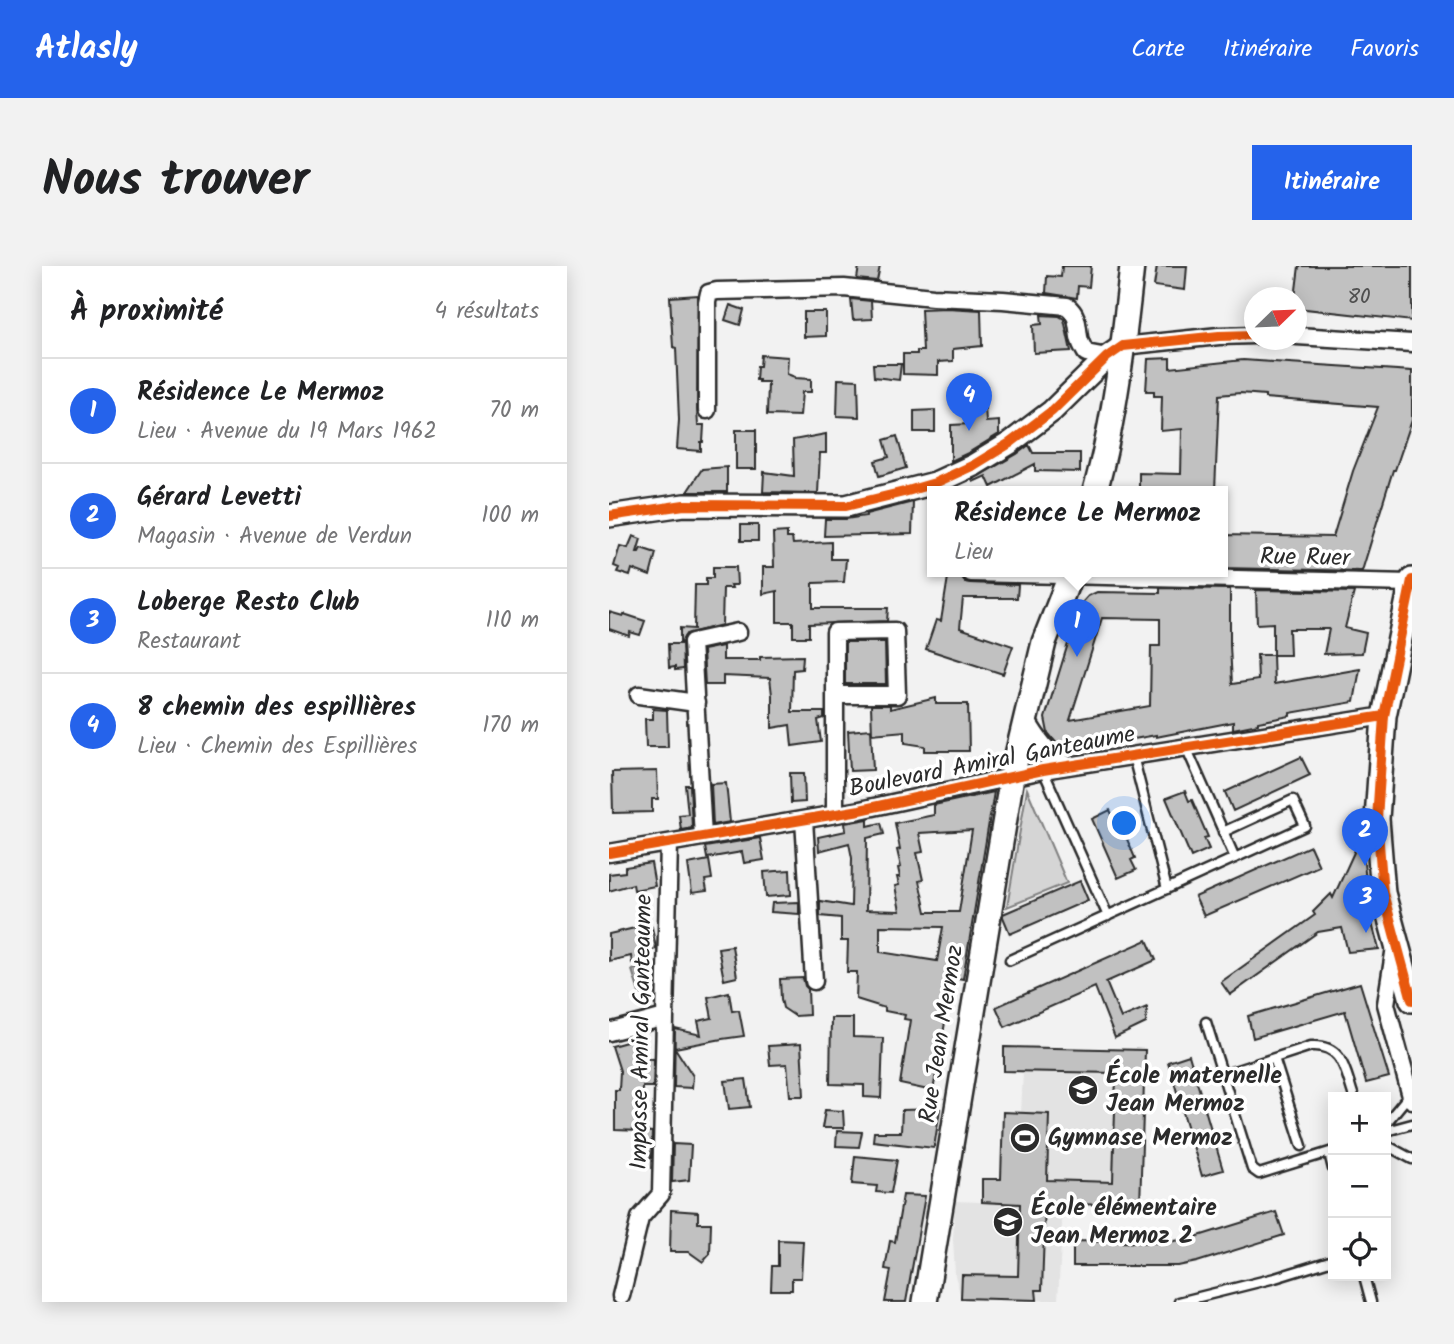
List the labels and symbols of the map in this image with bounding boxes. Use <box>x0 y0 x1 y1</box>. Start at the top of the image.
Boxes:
house number: 80 <box>1347 281 1371 314</box>
north arrow <box>1244 287 1307 350</box>
pin: 4 <box>946 373 992 431</box>
street label: Rue Ruer <box>1260 538 1353 578</box>
pin: 1 <box>1054 599 1100 657</box>
street label: Boulevard Amiral Ganteaume <box>845 715 1139 809</box>
your location <box>1107 806 1141 840</box>
pin: 2 <box>1342 808 1388 866</box>
pin: 3 <box>1343 875 1389 933</box>
street label: Impasse Amiral Ganteaume <box>620 894 664 1170</box>
street label: Rue Jean Mermoz <box>909 942 975 1126</box>
place label: École maternelle Jean Mermoz <box>1106 1057 1282 1124</box>
school or university icon: École maternelle Jean Mermoz <box>1066 1073 1100 1107</box>
place label: Gymnase Mermoz <box>1048 1119 1233 1158</box>
sports icon: Gymnase Mermoz <box>1008 1121 1042 1155</box>
place label: École élémentaire Jean Mermoz 2 <box>1031 1189 1217 1256</box>
school or university icon: École élémentaire Jean Mermoz 2 <box>991 1205 1025 1239</box>

